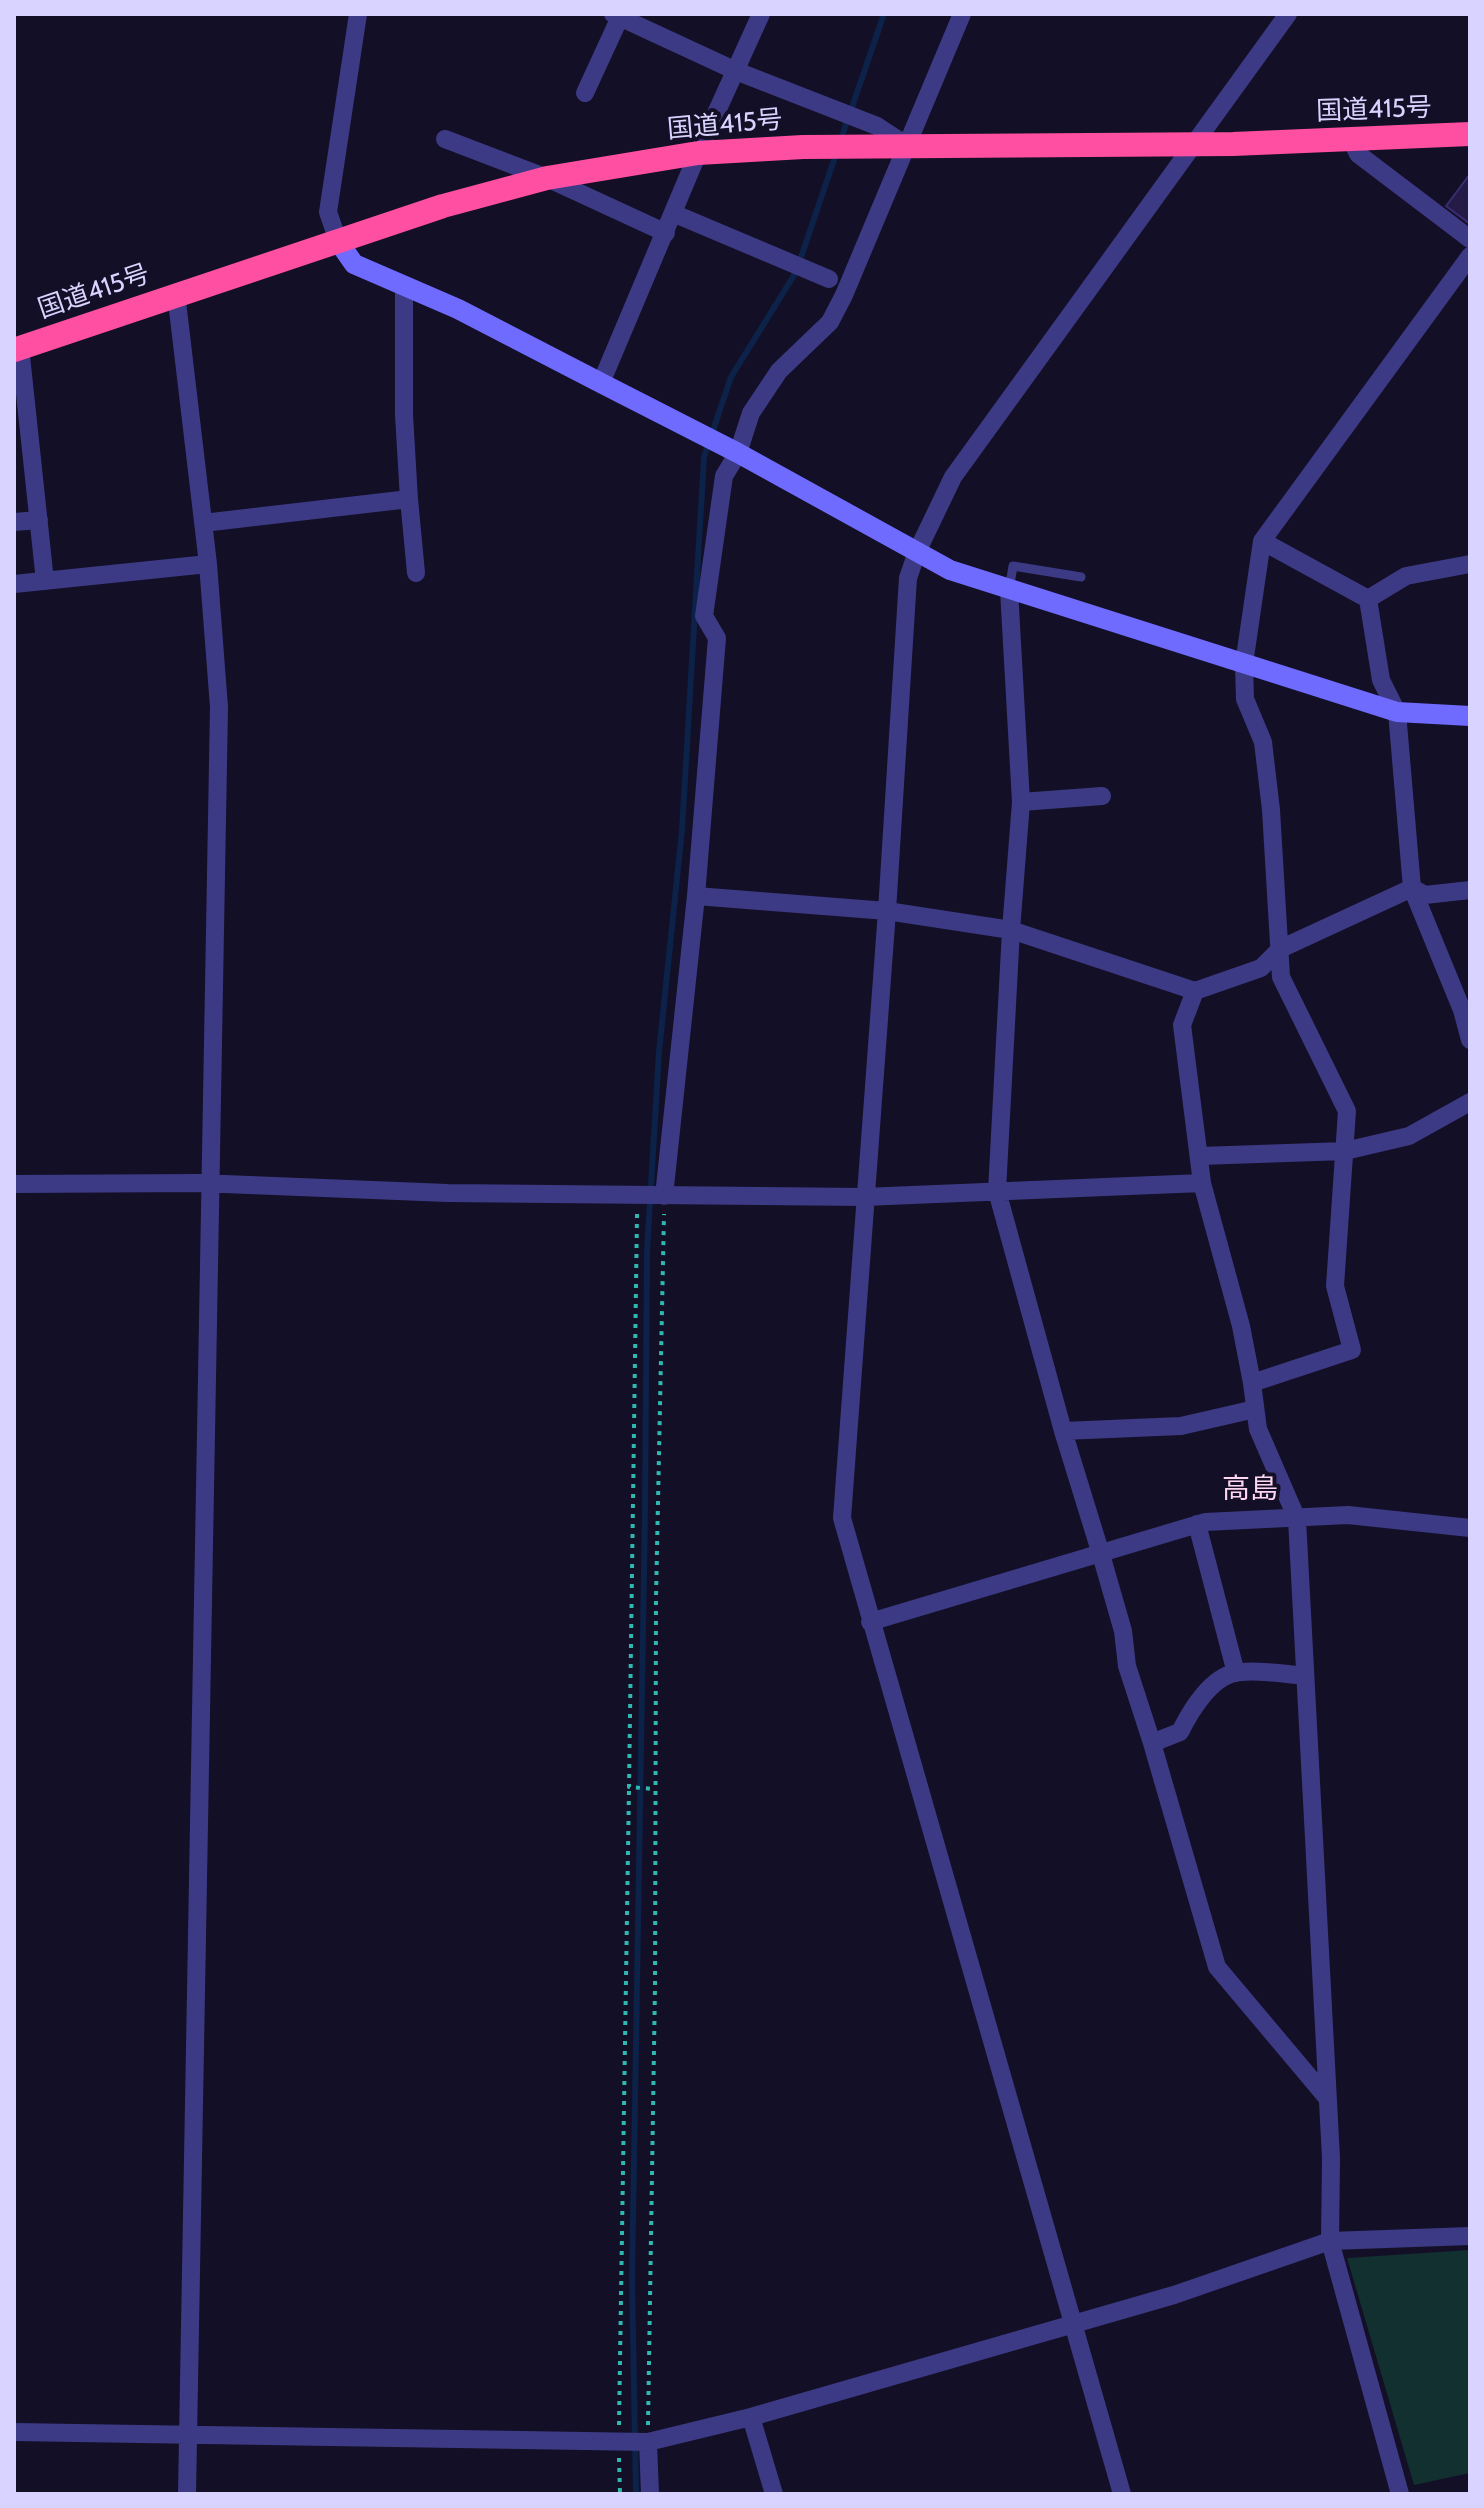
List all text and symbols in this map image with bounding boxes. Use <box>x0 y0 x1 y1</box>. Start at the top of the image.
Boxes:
street label: 国道415号 <box>1316 92 1432 128</box>
street label: 国道415号 <box>666 104 784 146</box>
street label: 国道415号 <box>34 258 154 326</box>
district label: 高島 <box>1222 1473 1278 1507</box>

